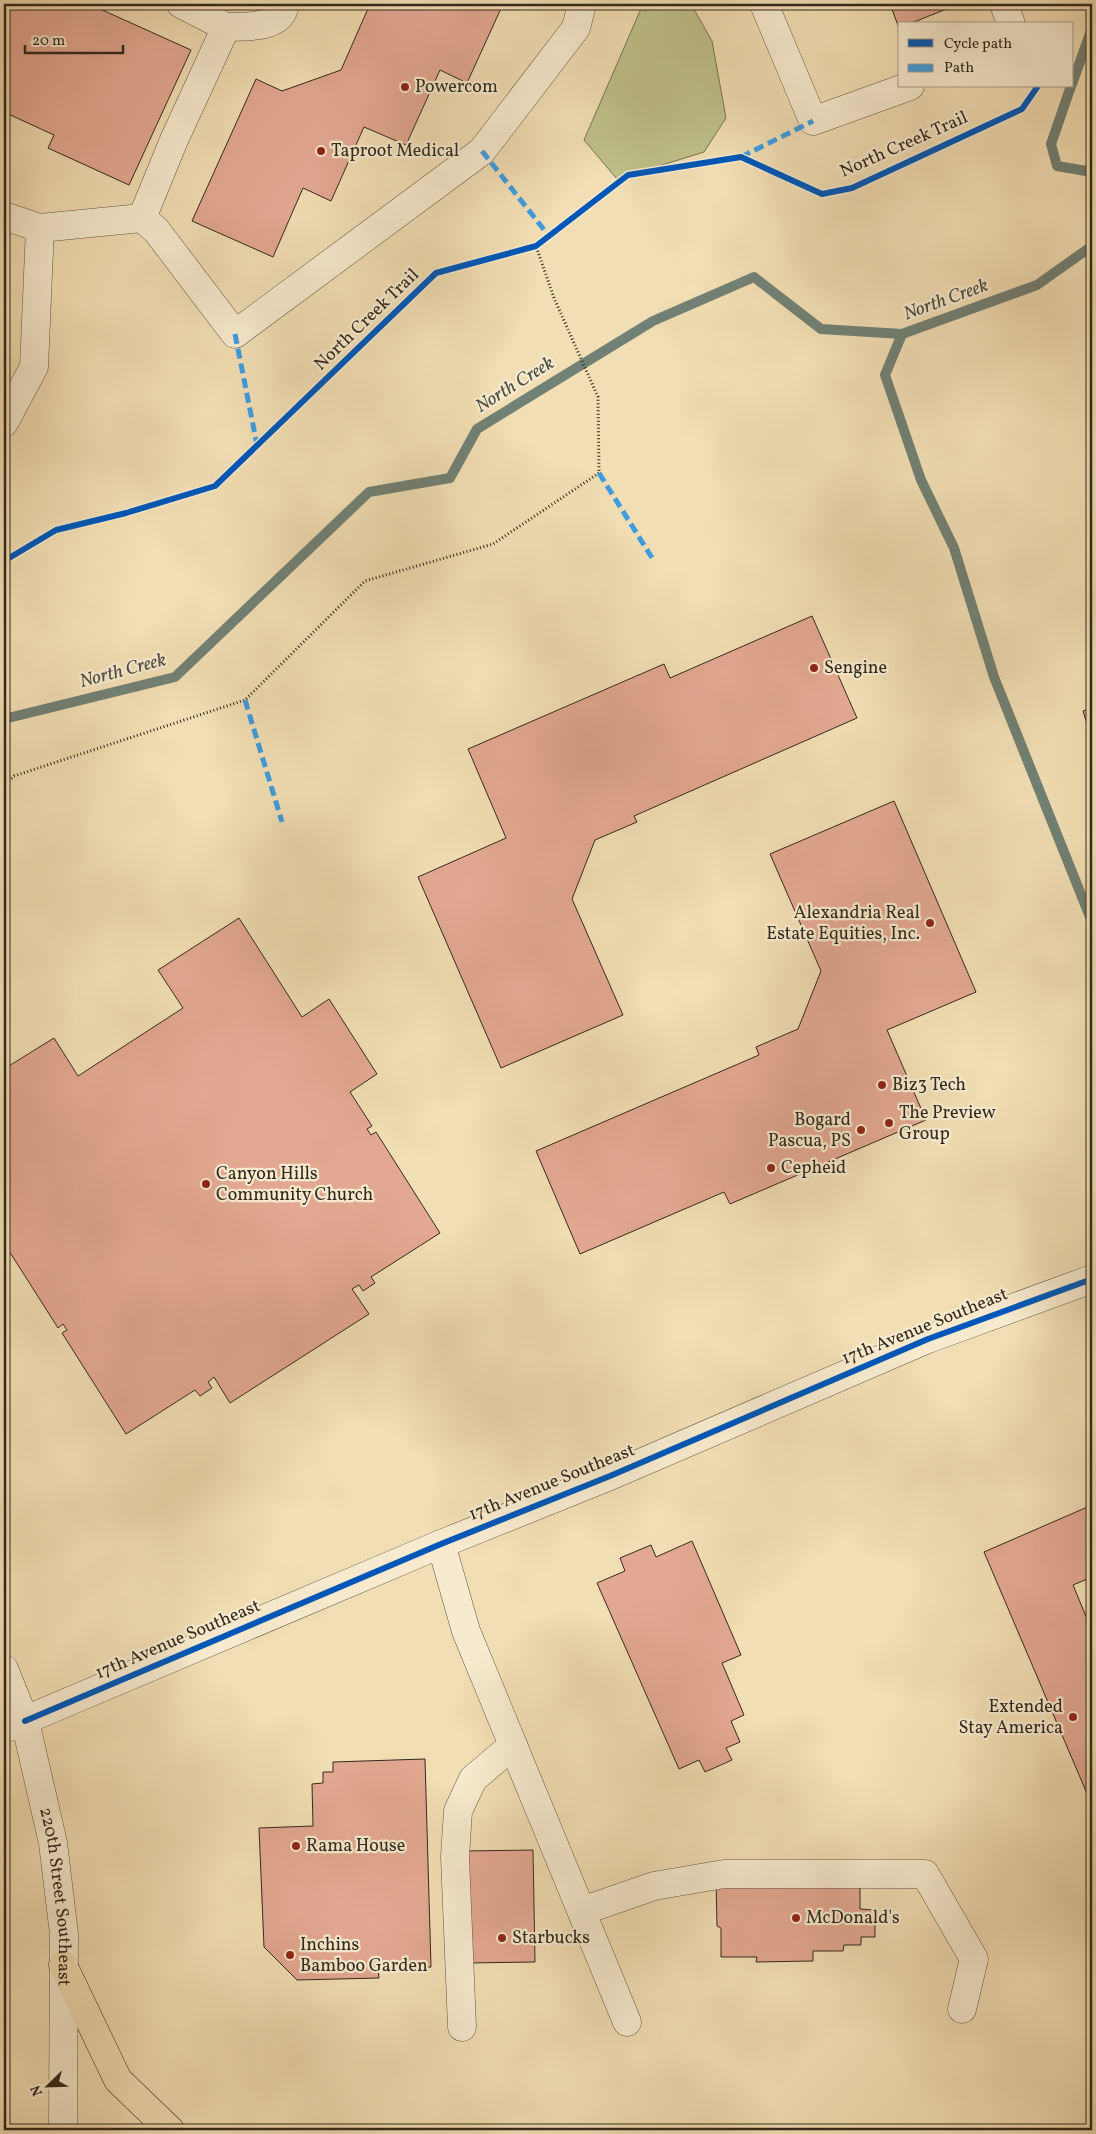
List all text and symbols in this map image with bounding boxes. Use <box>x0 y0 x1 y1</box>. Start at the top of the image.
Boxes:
scale bar <box>25 22 122 54</box>
legend <box>898 22 1074 88</box>
text: 20 m <box>32 31 65 52</box>
text: Cycle path <box>944 34 1012 55</box>
text: Path <box>944 58 974 79</box>
place label: Powercom <box>415 75 498 100</box>
marker: Powercom <box>399 81 411 93</box>
street label: North Creek Trail <box>836 106 972 184</box>
place label: Taproot Medical <box>331 139 459 164</box>
marker: Taproot Medical <box>315 145 327 157</box>
street label: North Creek Trail <box>309 263 425 377</box>
water label: North Creek <box>900 273 992 327</box>
water label: North Creek <box>471 350 560 419</box>
water label: North Creek <box>77 647 169 695</box>
place label: Sengine <box>824 656 887 681</box>
marker: Sengine <box>808 662 820 674</box>
place label: Alexandria Real Estate Equities, Inc. <box>766 901 920 947</box>
marker: Alexandria Real Estate Equities, Inc. <box>924 917 936 929</box>
place label: Biz3 Tech <box>892 1073 966 1098</box>
marker: Biz3 Tech <box>876 1079 888 1091</box>
place label: The Preview Group <box>899 1101 996 1147</box>
place label: Bogard Pascua, PS <box>768 1108 851 1154</box>
marker: The Preview Group <box>883 1117 895 1129</box>
marker: Bogard Pascua, PS <box>855 1124 867 1136</box>
place label: Cepheid <box>781 1156 846 1181</box>
place label: Canyon Hills Community Church <box>216 1162 373 1208</box>
marker: Cepheid <box>765 1162 777 1174</box>
marker: Canyon Hills Community Church <box>200 1178 212 1190</box>
street label: 17th Avenue Southeast <box>838 1282 1012 1372</box>
street label: 17th Avenue Southeast <box>465 1438 639 1528</box>
street label: 17th Avenue Southeast <box>92 1594 264 1686</box>
place label: Extended Stay America <box>958 1695 1063 1741</box>
marker: Extended Stay America <box>1067 1711 1079 1723</box>
street label: 220th Street Southeast <box>33 1805 77 1986</box>
place label: Rama House <box>306 1834 405 1859</box>
marker: Rama House <box>290 1840 302 1852</box>
place label: McDonald's <box>806 1906 900 1931</box>
marker: McDonald's <box>790 1912 802 1924</box>
place label: Starbucks <box>512 1926 590 1951</box>
marker: Starbucks <box>496 1932 508 1944</box>
place label: Inchins Bamboo Garden <box>300 1933 428 1979</box>
marker: Inchins Bamboo Garden <box>284 1949 296 1961</box>
north arrow <box>22 2062 72 2112</box>
text: N <box>27 2082 48 2099</box>

